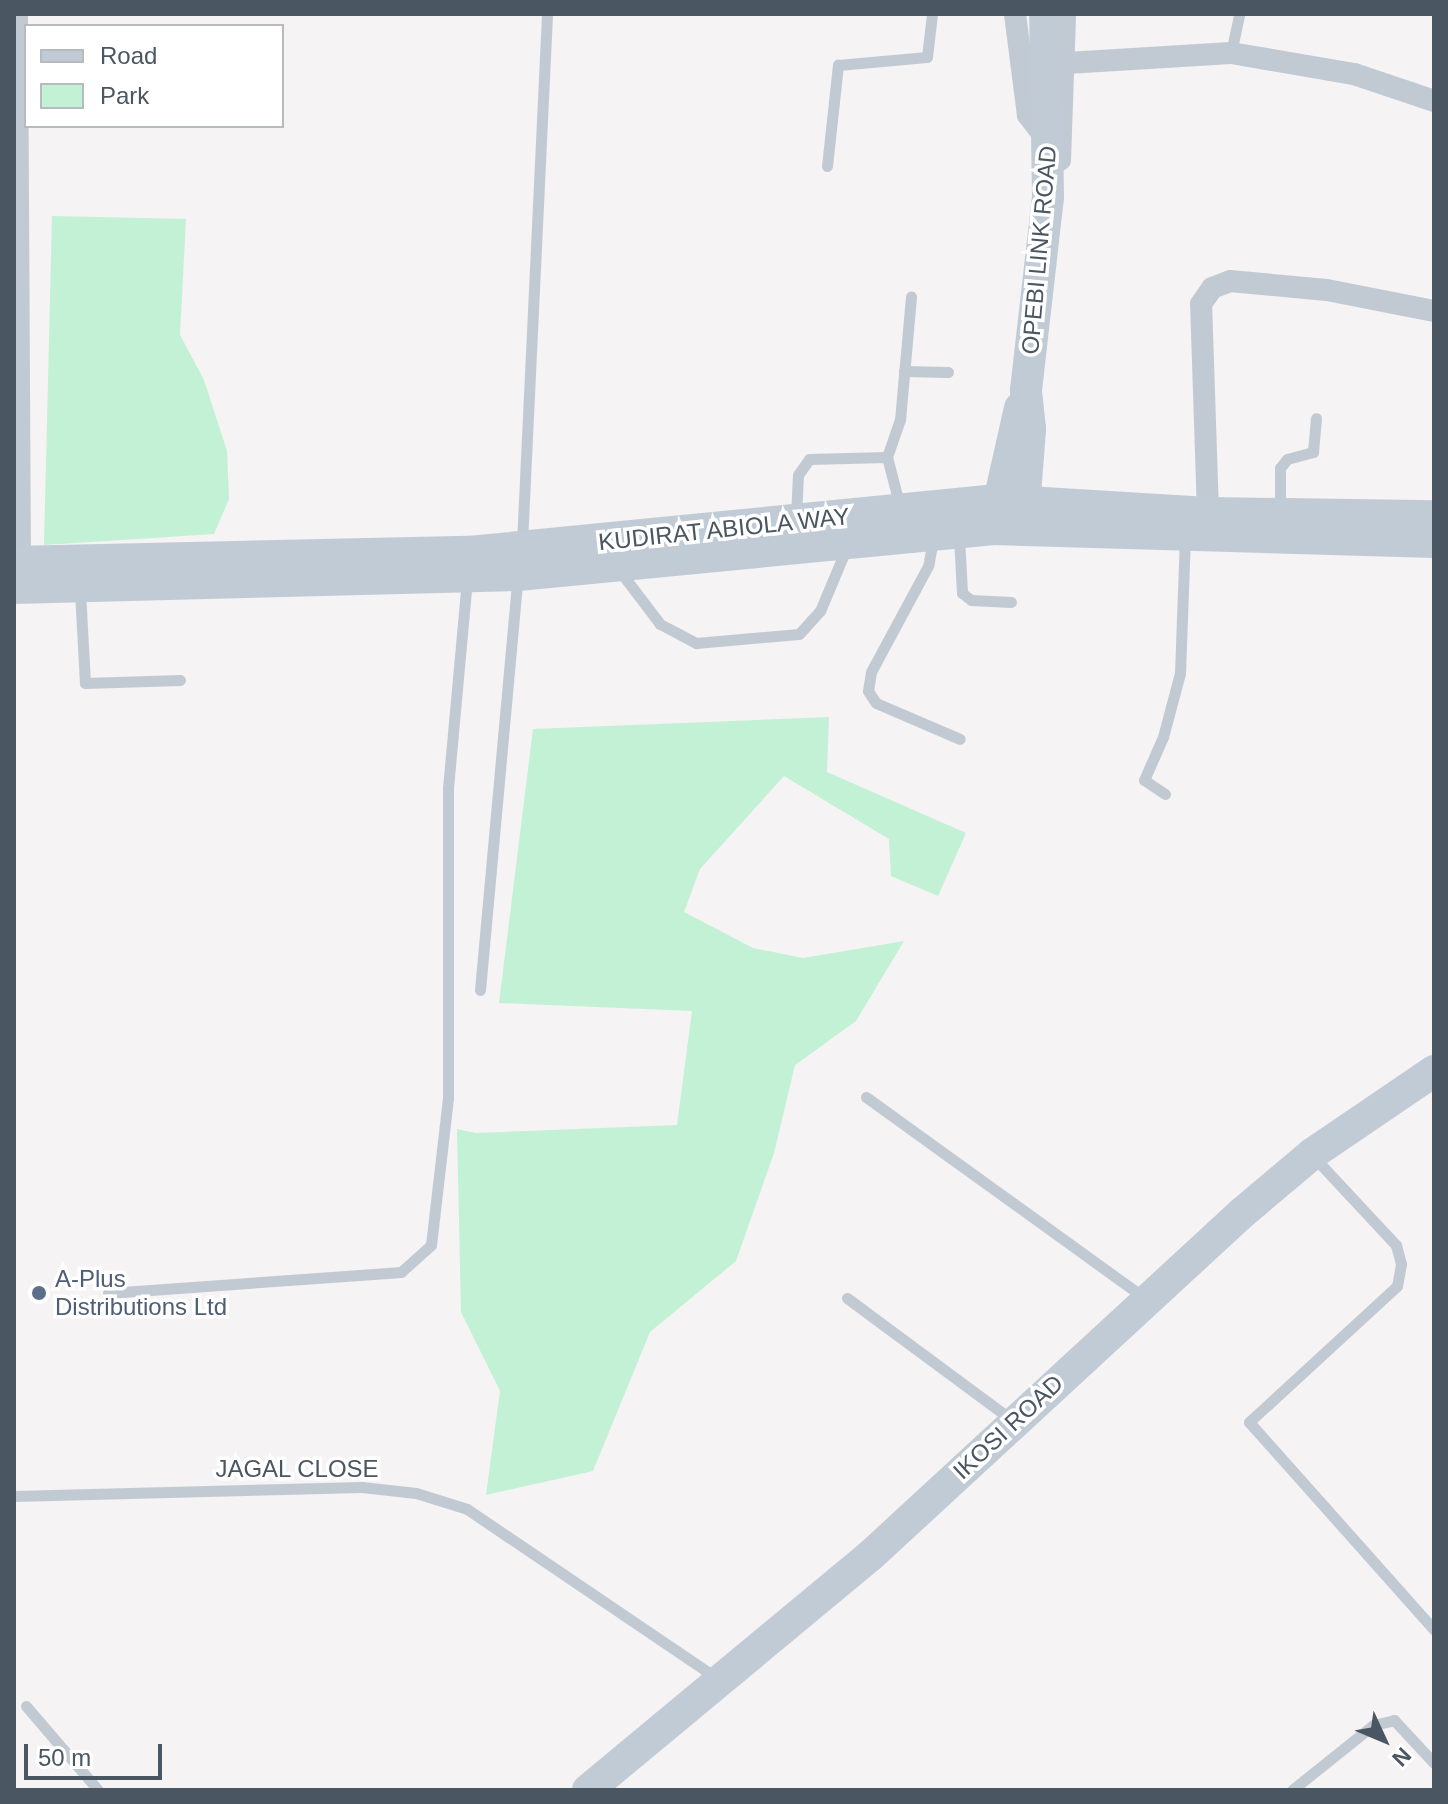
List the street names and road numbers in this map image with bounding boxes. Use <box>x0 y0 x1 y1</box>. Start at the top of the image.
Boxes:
street label: OPEBI LINK ROAD <box>1016 144 1062 356</box>
street label: KUDIRAT ABIOLA WAY <box>595 501 853 557</box>
street label: IKOSI ROAD <box>947 1369 1069 1485</box>
street label: JAGAL CLOSE <box>215 1455 379 1483</box>

